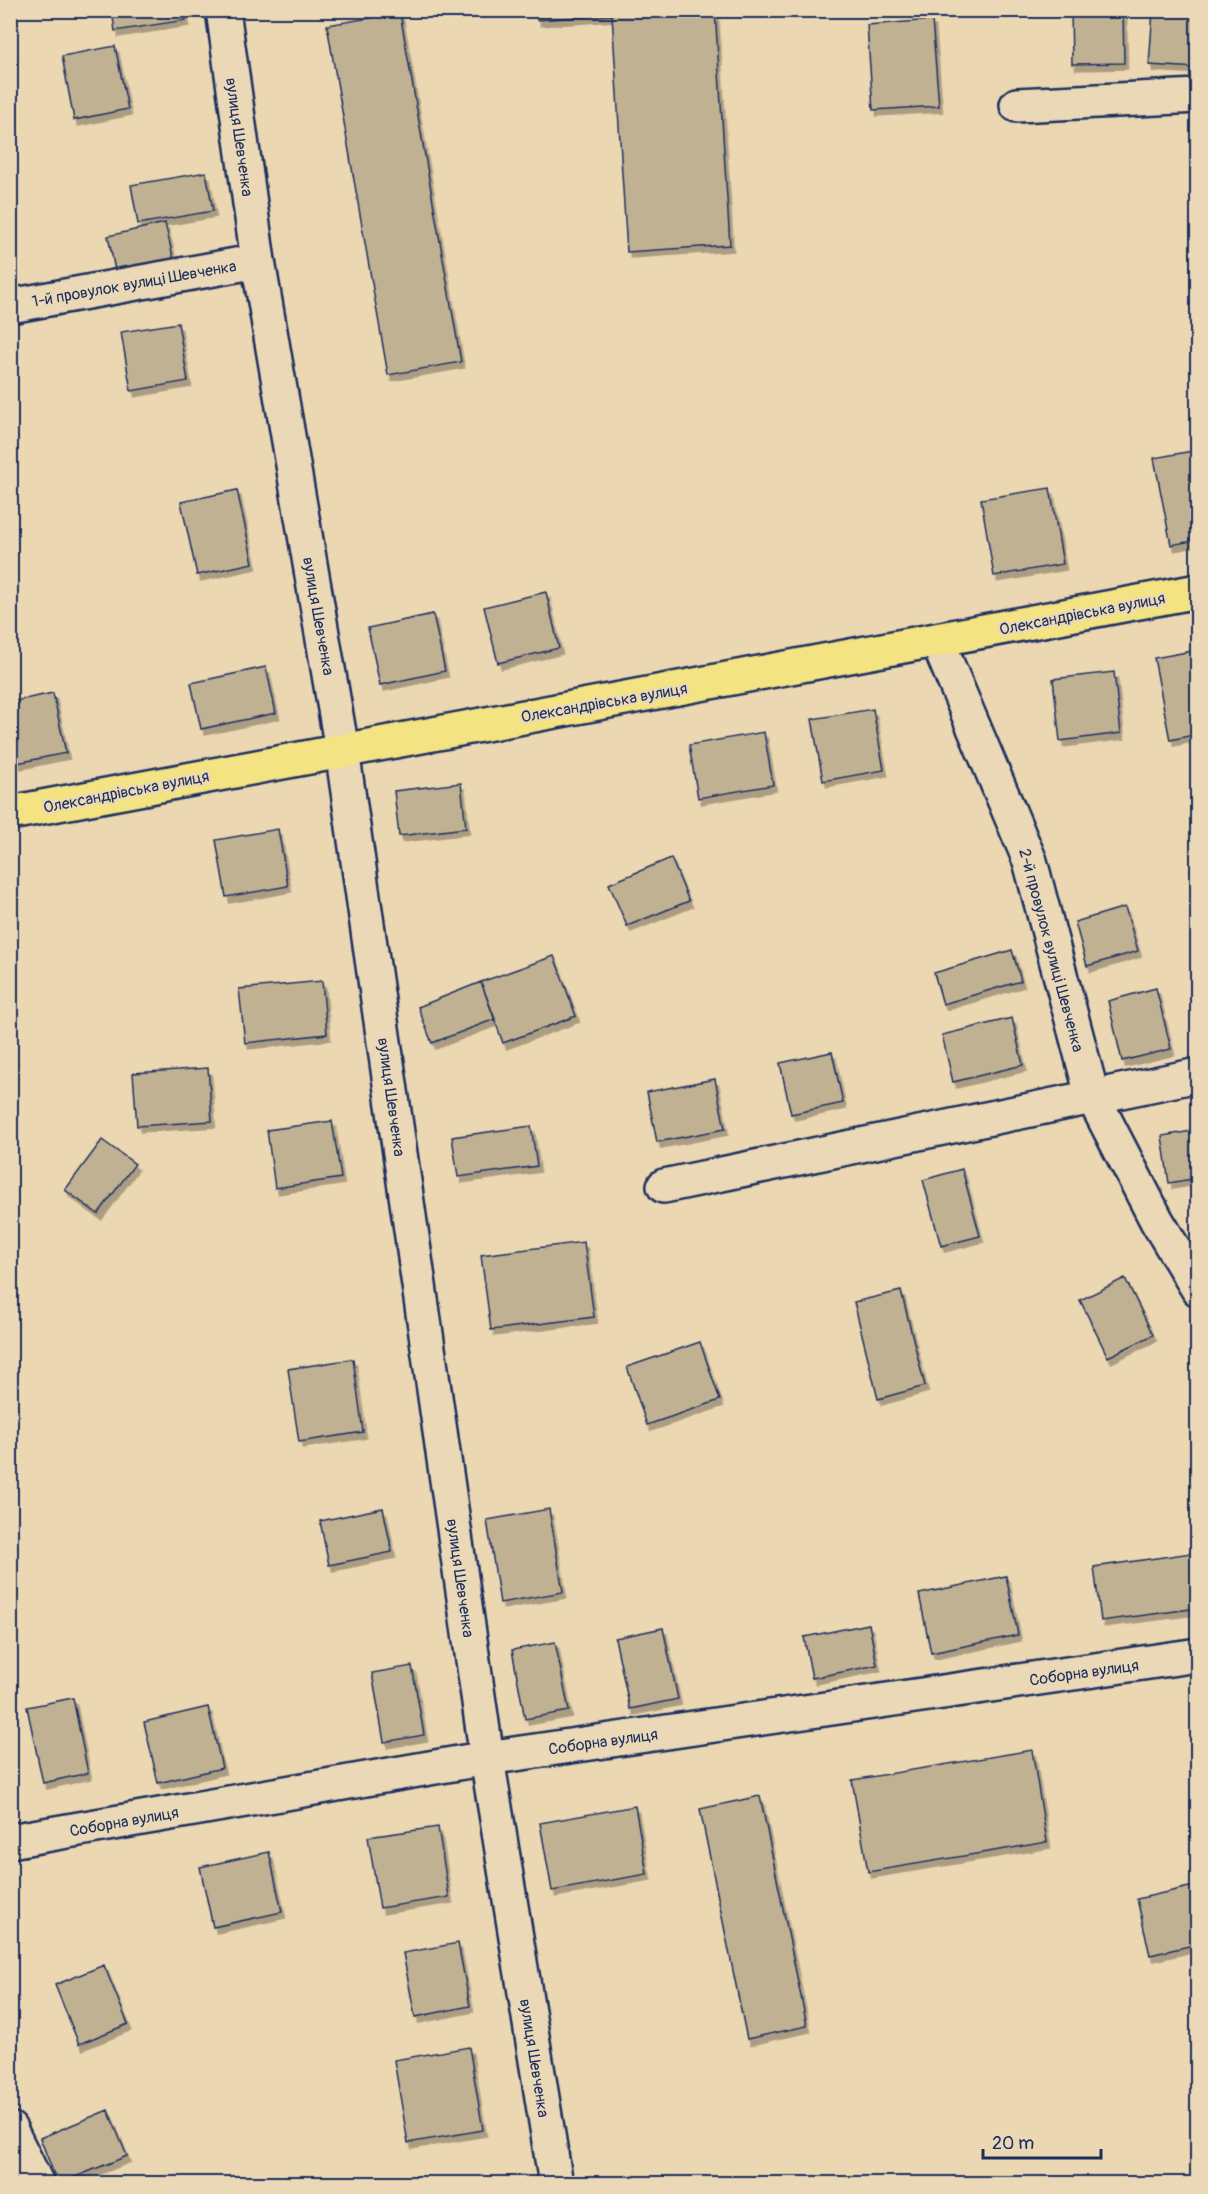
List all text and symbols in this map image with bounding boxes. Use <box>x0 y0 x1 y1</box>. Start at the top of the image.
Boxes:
street label: вулиця Шевченка <box>221 76 257 198</box>
street label: 1-й провулок вулиці Шевченка <box>30 256 238 312</box>
street label: вулиця Шевченка <box>298 555 338 677</box>
street label: Олександрівська вулиця <box>998 588 1167 640</box>
street label: Олександрівська вулиця <box>519 678 689 727</box>
street label: Олександрівська вулиця <box>42 766 211 818</box>
street label: 2-й провулок вулиці Шевченка <box>1014 846 1088 1054</box>
street label: вулиця Шевченка <box>373 1036 409 1158</box>
street label: вулиця Шевченка <box>442 1517 478 1639</box>
street label: Соборна вулиця <box>1028 1655 1140 1691</box>
street label: Соборна вулиця <box>547 1724 659 1760</box>
street label: Соборна вулиця <box>68 1803 180 1841</box>
street label: вулиця Шевченка <box>515 1997 553 2119</box>
scale bar <box>983 2122 1102 2160</box>
text: 20 m <box>992 2132 1034 2155</box>

